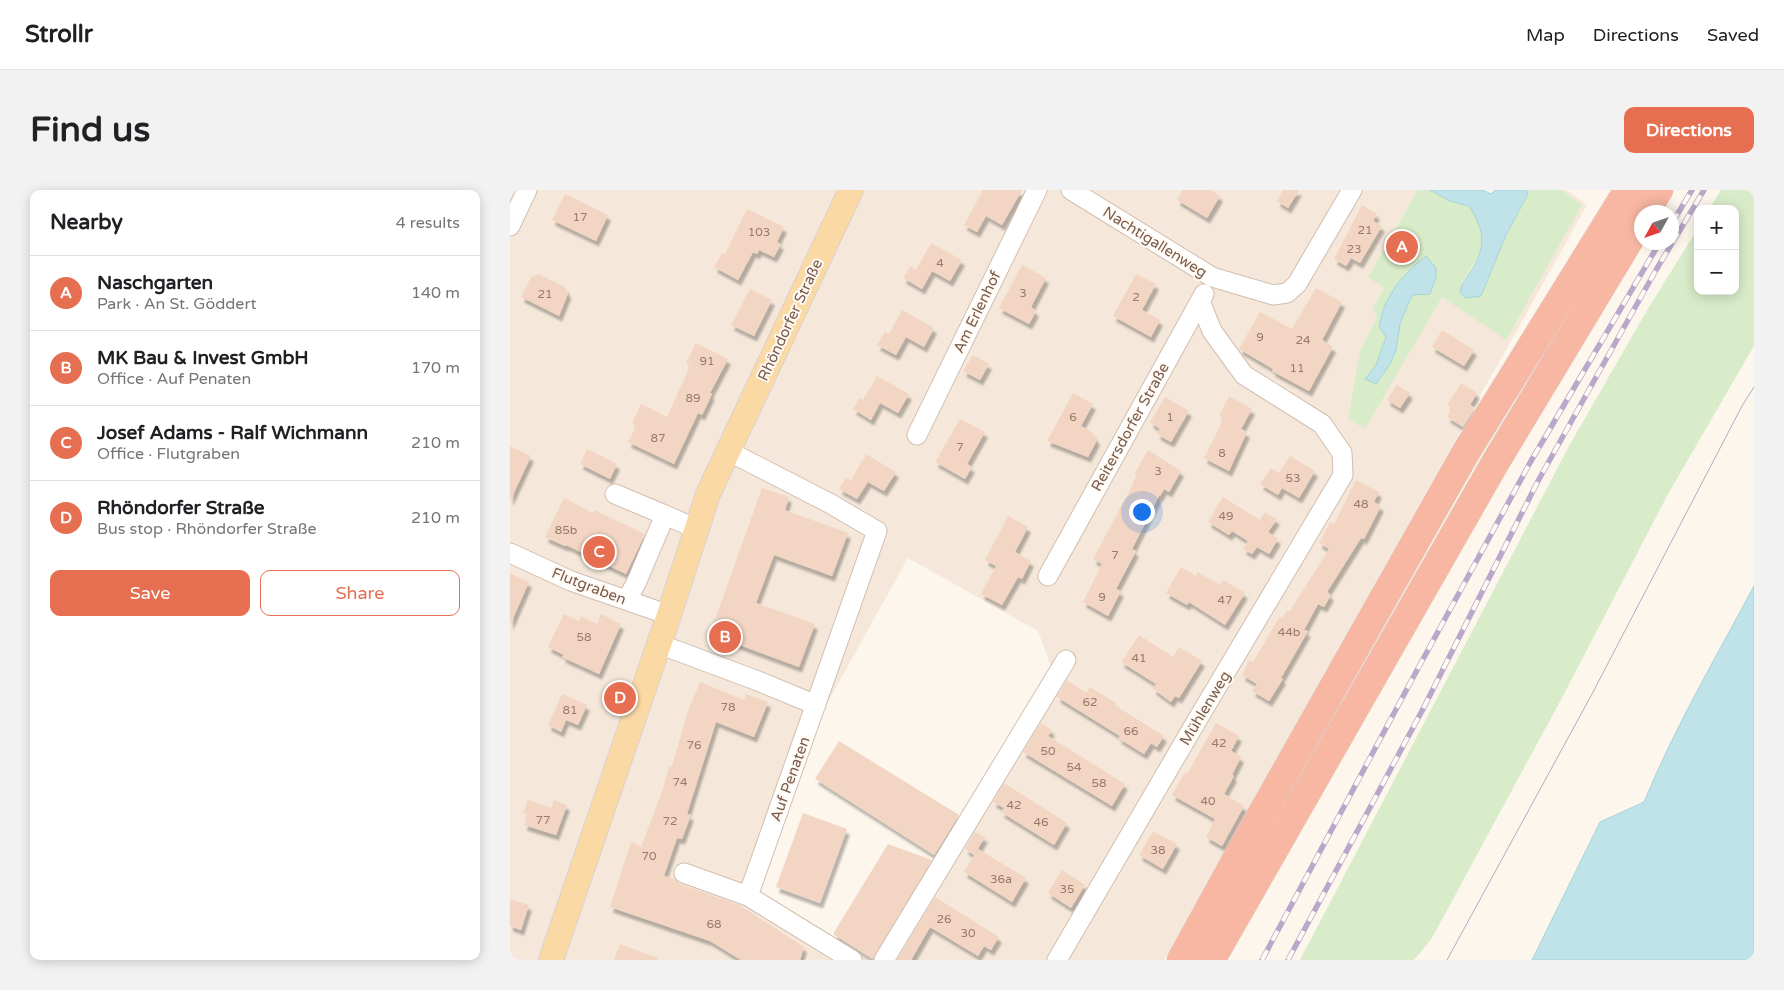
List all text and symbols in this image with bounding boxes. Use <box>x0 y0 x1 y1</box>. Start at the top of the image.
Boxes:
text: Strollr <box>25 20 93 49</box>
text: Map <box>1526 24 1565 46</box>
text: Directions <box>1593 24 1679 46</box>
text: Saved <box>1707 24 1759 46</box>
button: Directions <box>1624 107 1754 153</box>
text: Find us <box>30 109 150 151</box>
street label: Nachtigallenweg <box>1100 203 1210 281</box>
north arrow <box>1634 205 1679 250</box>
map controls <box>1694 205 1739 295</box>
button: + <box>1694 205 1739 250</box>
text: Nearby <box>50 210 123 235</box>
house number: 17 <box>572 210 588 224</box>
text: 4 results <box>396 213 460 233</box>
house number: 21 <box>1357 223 1373 237</box>
house number: 103 <box>748 225 770 239</box>
pin: A <box>1386 228 1418 266</box>
house number: 23 <box>1346 242 1362 256</box>
button: − <box>1694 250 1739 295</box>
street label: Rhöndorfer Straße <box>754 256 826 384</box>
house number: 4 <box>936 256 944 270</box>
street label: Am Erlenhof <box>949 268 1005 356</box>
text: Naschgarten <box>97 272 213 294</box>
text: A <box>60 283 72 303</box>
text: 140 m <box>411 283 460 303</box>
house number: 3 <box>1019 286 1027 300</box>
house number: 21 <box>537 287 553 301</box>
house number: 2 <box>1132 290 1140 304</box>
text: Park · An St. Göddert <box>97 294 257 314</box>
house number: 9 <box>1256 330 1264 344</box>
house number: 24 <box>1295 333 1311 347</box>
text: MK Bau & Invest GmbH <box>97 347 309 369</box>
house number: 91 <box>699 354 715 368</box>
text: B <box>60 358 72 378</box>
text: 170 m <box>411 358 460 378</box>
street label: Reitersdorfer Straße <box>1087 360 1173 494</box>
house number: 11 <box>1289 361 1305 375</box>
text: Office · Auf Penaten <box>97 369 251 389</box>
house number: 89 <box>685 391 701 405</box>
house number: 6 <box>1069 410 1077 424</box>
house number: 1 <box>1166 410 1174 424</box>
text: Josef Adams - Ralf Wichmann <box>97 422 368 444</box>
house number: 87 <box>650 431 666 445</box>
text: C <box>60 433 72 453</box>
text: 210 m <box>411 433 460 453</box>
house number: 7 <box>956 440 964 454</box>
text: Office · Flutgraben <box>97 444 240 464</box>
house number: 8 <box>1218 446 1226 460</box>
house number: 3 <box>1154 464 1162 478</box>
house number: 53 <box>1285 471 1301 485</box>
text: Rhöndorfer Straße <box>97 497 265 519</box>
house number: 48 <box>1353 497 1369 511</box>
your location <box>1129 499 1155 525</box>
text: D <box>60 508 72 528</box>
text: 210 m <box>411 508 460 528</box>
house number: 49 <box>1218 509 1234 523</box>
text: Bus stop · Rhöndorfer Straße <box>97 519 317 539</box>
house number: 85b <box>555 523 577 537</box>
pin: C <box>583 533 615 571</box>
house number: 7 <box>1111 548 1119 562</box>
street label: Flutgraben <box>549 564 629 608</box>
button: Save <box>50 570 250 616</box>
button: Share <box>260 570 460 616</box>
house number: 9 <box>1098 590 1106 604</box>
house number: 47 <box>1217 593 1233 607</box>
pin: B <box>709 618 741 656</box>
house number: 44b <box>1278 625 1300 639</box>
house number: 58 <box>576 630 592 644</box>
house number: 41 <box>1131 651 1147 665</box>
street label: Mühlenweg <box>1176 668 1234 748</box>
pin: D <box>604 679 636 717</box>
house number: 62 <box>1082 695 1098 709</box>
house number: 78 <box>720 700 736 714</box>
house number: 81 <box>562 703 578 717</box>
house number: 66 <box>1123 724 1139 738</box>
street label: Auf Penaten <box>766 734 814 824</box>
house number: 42 <box>1211 736 1227 750</box>
house number: 76 <box>686 738 702 752</box>
house number: 50 <box>1040 744 1056 758</box>
house number: 54 <box>1066 760 1082 774</box>
house number: 74 <box>672 775 688 789</box>
house number: 58 <box>1091 776 1107 790</box>
house number: 40 <box>1200 794 1216 808</box>
house number: 42 <box>1006 798 1022 812</box>
house number: 77 <box>535 813 551 827</box>
house number: 72 <box>662 814 678 828</box>
house number: 46 <box>1033 815 1049 829</box>
house number: 38 <box>1150 843 1166 857</box>
house number: 70 <box>641 849 657 863</box>
house number: 36a <box>990 872 1012 886</box>
house number: 35 <box>1059 882 1075 896</box>
house number: 26 <box>936 912 952 926</box>
house number: 68 <box>706 917 722 931</box>
house number: 30 <box>960 926 976 940</box>

